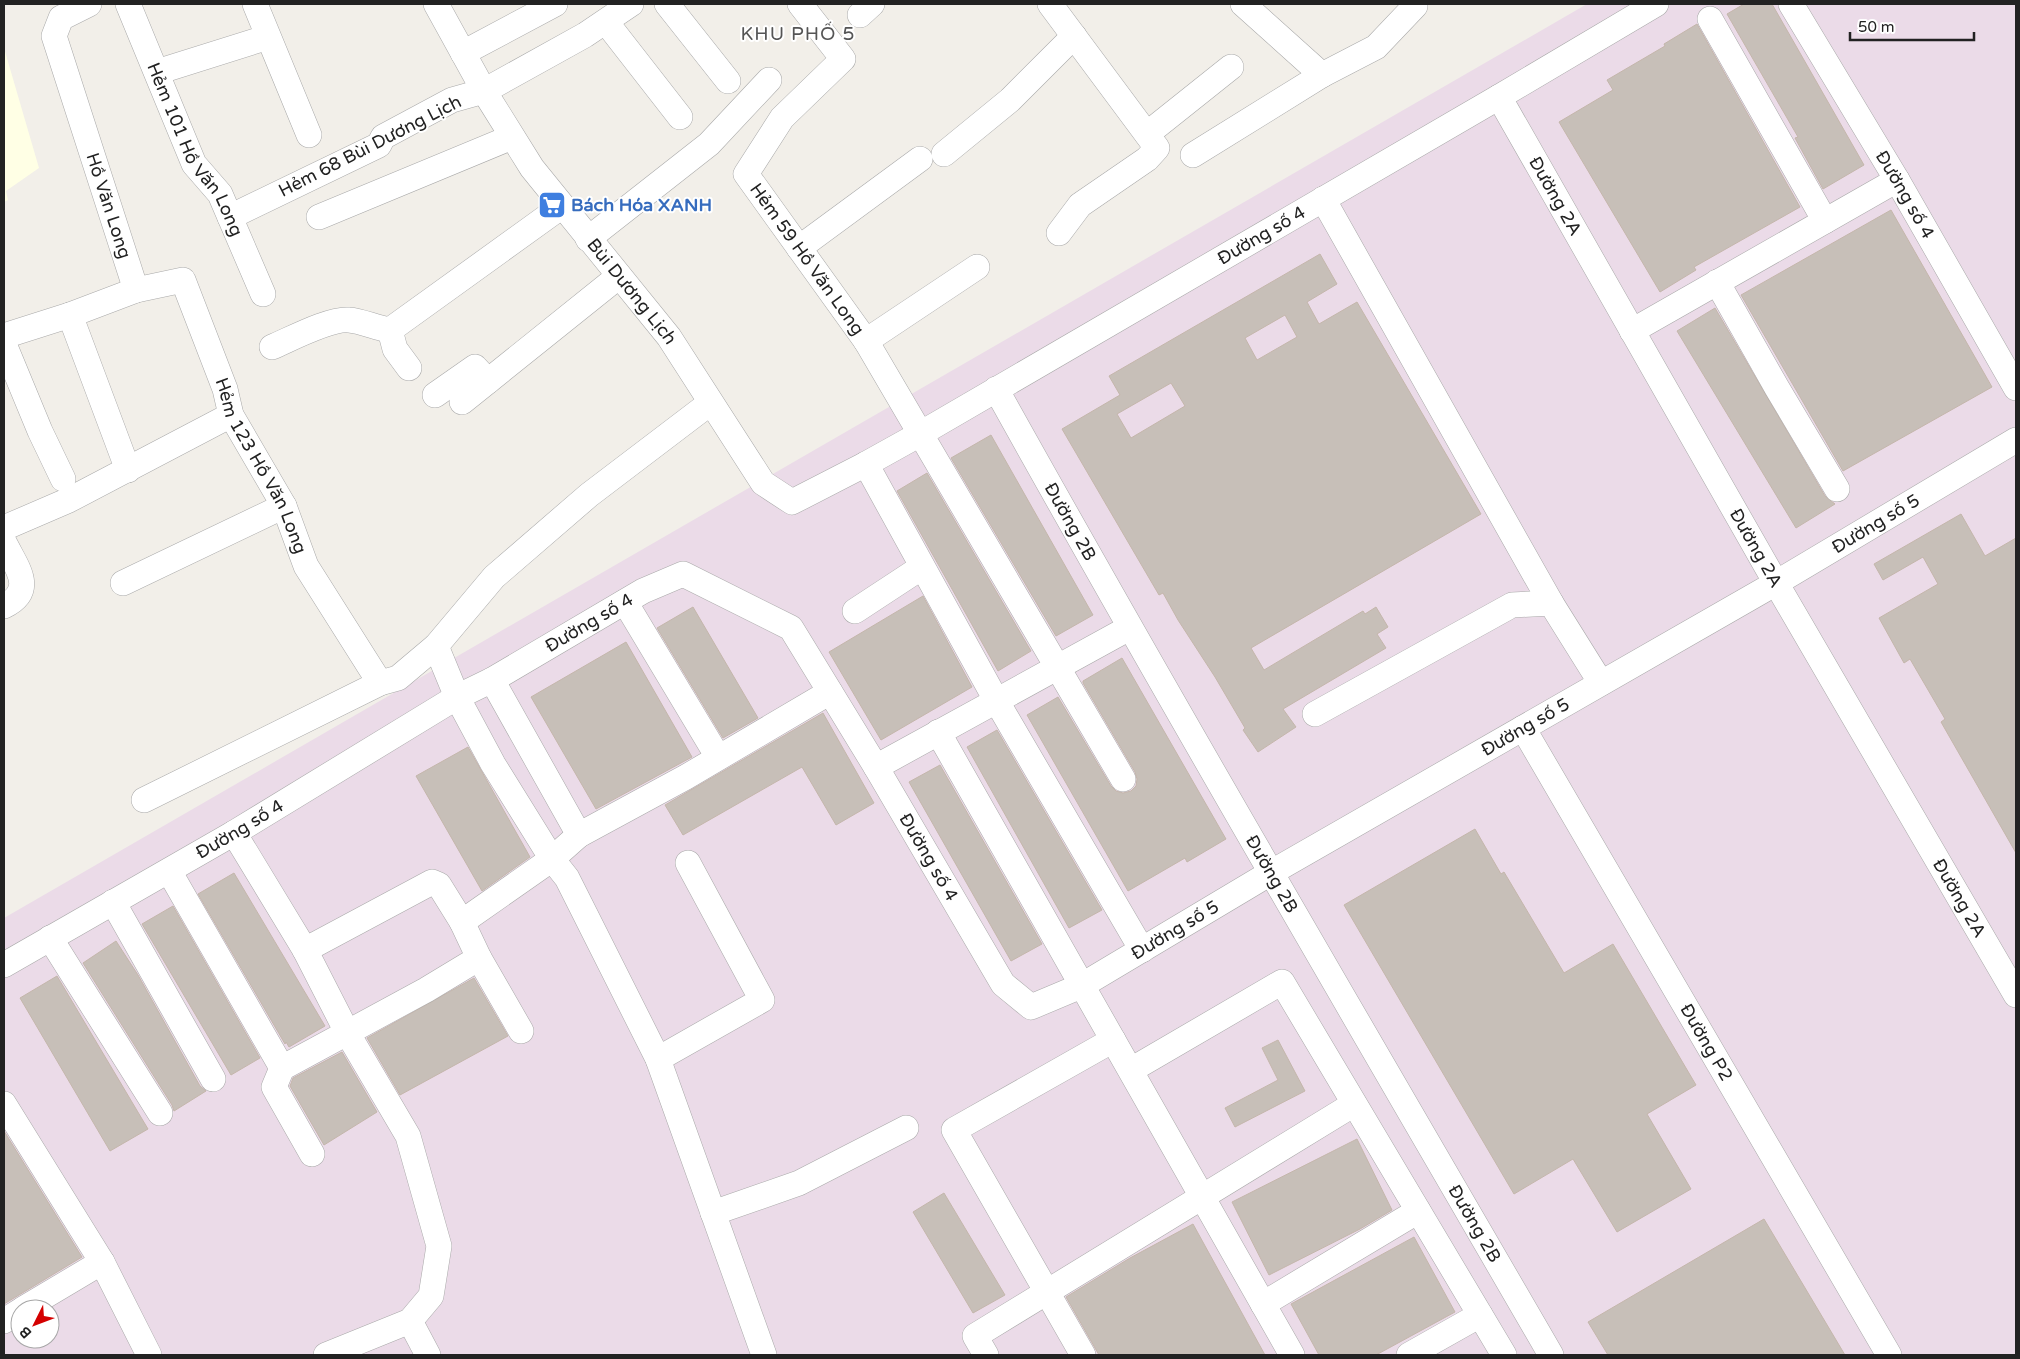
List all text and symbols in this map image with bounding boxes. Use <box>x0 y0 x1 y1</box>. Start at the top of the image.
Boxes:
scale bar <box>1850 10 1974 42</box>
text: 50 m <box>1858 18 1895 36</box>
district label: KHU PHỐ 5 <box>741 21 855 45</box>
street label: Hẻm 101 Hồ Văn Long <box>142 59 248 240</box>
street label: Hẻm 68 Bùi Dương Lịch <box>275 90 465 202</box>
street label: Đường số 4 <box>1871 146 1939 242</box>
street label: Hồ Văn Long <box>81 150 136 261</box>
street label: Đường 2A <box>1524 153 1587 239</box>
street label: Hẻm 59 Hồ Văn Long <box>745 179 869 339</box>
supermarket icon: Bách Hóa XANH <box>537 190 567 220</box>
place label: Bách Hóa XANH <box>571 194 712 216</box>
street label: Đường số 4 <box>1213 201 1309 269</box>
street label: Bùi Dương Lịch <box>582 234 682 348</box>
street label: Hẻm 123 Hồ Văn Long <box>211 374 312 557</box>
street label: Đường 2B <box>1040 479 1101 565</box>
street label: Đường số 5 <box>1828 489 1923 558</box>
street label: Đường 2A <box>1725 505 1787 591</box>
street label: Đường số 4 <box>541 588 637 657</box>
street label: Đường số 5 <box>1477 693 1573 761</box>
street label: Đường số 4 <box>192 794 287 864</box>
street label: Đường số 4 <box>894 809 963 905</box>
street label: Đường 2B <box>1241 831 1303 917</box>
street label: Đường 2A <box>1928 855 1991 941</box>
street label: Đường số 5 <box>1127 895 1223 965</box>
street label: Đường P2 <box>1675 1000 1738 1085</box>
street label: Đường 2B <box>1443 1181 1506 1266</box>
north arrow <box>10 1299 60 1349</box>
text: B <box>16 1323 35 1342</box>

